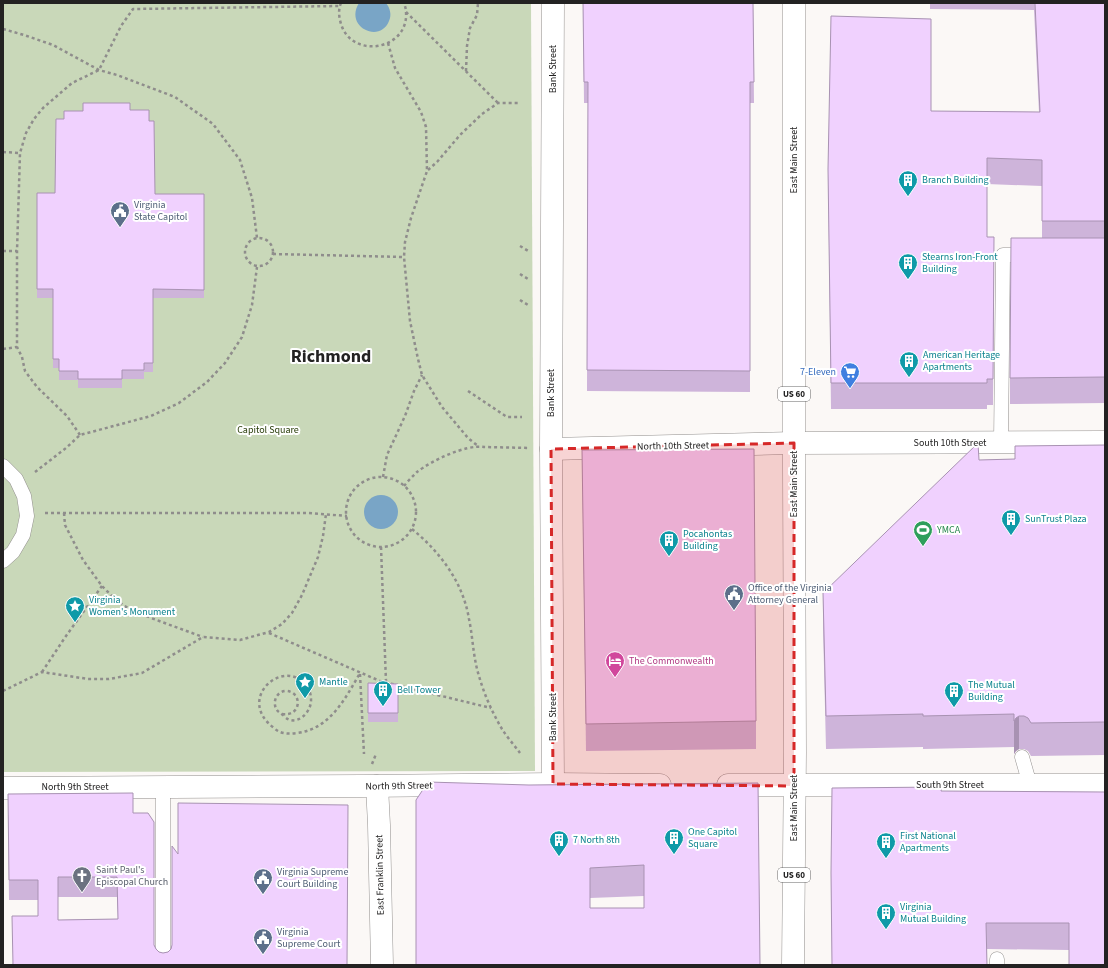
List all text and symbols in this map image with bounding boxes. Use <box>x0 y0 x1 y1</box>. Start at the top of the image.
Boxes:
street label: Bank Street <box>546 44 560 93</box>
street label: East Main Street <box>787 126 801 193</box>
building icon: Branch Building <box>897 169 919 197</box>
place label: Branch Building <box>922 173 988 187</box>
place label: Virginia State Capitol <box>134 198 188 224</box>
public building icon: Virginia State Capitol <box>109 200 131 228</box>
place label: Stearns Iron-Front Building <box>922 250 998 276</box>
building icon: Stearns Iron-Front Building <box>897 252 919 280</box>
district label: Richmond <box>291 344 371 369</box>
place label: American Heritage Apartments <box>923 348 1000 374</box>
building icon: American Heritage Apartments <box>898 350 920 378</box>
supermarket icon: 7-Eleven <box>839 361 861 389</box>
place label: 7-Eleven <box>800 365 836 379</box>
street label: Bank Street <box>544 368 558 417</box>
road number: US 60 <box>778 387 810 401</box>
park label: Capitol Square <box>237 423 299 437</box>
street label: South 10th Street <box>914 436 987 450</box>
street label: North 10th Street <box>637 438 710 454</box>
street label: East Main Street <box>787 450 801 517</box>
building icon: SunTrust Plaza <box>1000 508 1022 536</box>
place label: SunTrust Plaza <box>1025 512 1087 526</box>
sports icon: YMCA <box>912 519 934 547</box>
place label: YMCA <box>936 523 961 537</box>
place label: Pocahontas Building <box>683 527 732 553</box>
building icon: Pocahontas Building <box>658 529 680 557</box>
place label: Office of the Virginia Attorney General <box>748 581 832 607</box>
public building icon: Office of the Virginia Attorney General <box>723 583 745 611</box>
place label: Virginia Women's Monument <box>89 593 176 619</box>
place icon: Virginia Women's Monument <box>64 595 86 623</box>
hotel icon: The Commonwealth <box>604 650 626 678</box>
place label: The Commonwealth <box>629 654 714 668</box>
place icon: Mantle <box>294 671 316 699</box>
place label: Mantle <box>319 675 348 689</box>
place label: The Mutual Building <box>968 678 1015 704</box>
building icon: Bell Tower <box>372 679 394 707</box>
building icon: The Mutual Building <box>943 680 965 708</box>
place label: Bell Tower <box>397 683 441 697</box>
street label: Bank Street <box>546 692 560 741</box>
street label: East Main Street <box>787 774 801 841</box>
street label: North 9th Street <box>365 778 433 794</box>
street label: South 9th Street <box>916 778 985 792</box>
street label: North 9th Street <box>41 780 109 794</box>
place label: One Capitol Square <box>688 825 737 851</box>
building icon: One Capitol Square <box>663 827 685 855</box>
building icon: 7 North 8th <box>548 829 570 857</box>
place label: First National Apartments <box>900 829 956 855</box>
building icon: First National Apartments <box>875 831 897 859</box>
place label: 7 North 8th <box>573 833 620 847</box>
street label: East Franklin Street <box>372 834 388 915</box>
place label: Saint Paul's Episcopal Church <box>96 863 168 889</box>
church icon: Saint Paul's Episcopal Church <box>71 865 93 893</box>
place label: Virginia Supreme Court Building <box>277 865 348 891</box>
public building icon: Virginia Supreme Court Building <box>252 867 274 895</box>
road number: US 60 <box>778 868 810 882</box>
place label: Virginia Mutual Building <box>900 900 966 926</box>
building icon: Virginia Mutual Building <box>875 902 897 930</box>
place label: Virginia Supreme Court <box>277 925 341 951</box>
public building icon: Virginia Supreme Court <box>252 927 274 955</box>

